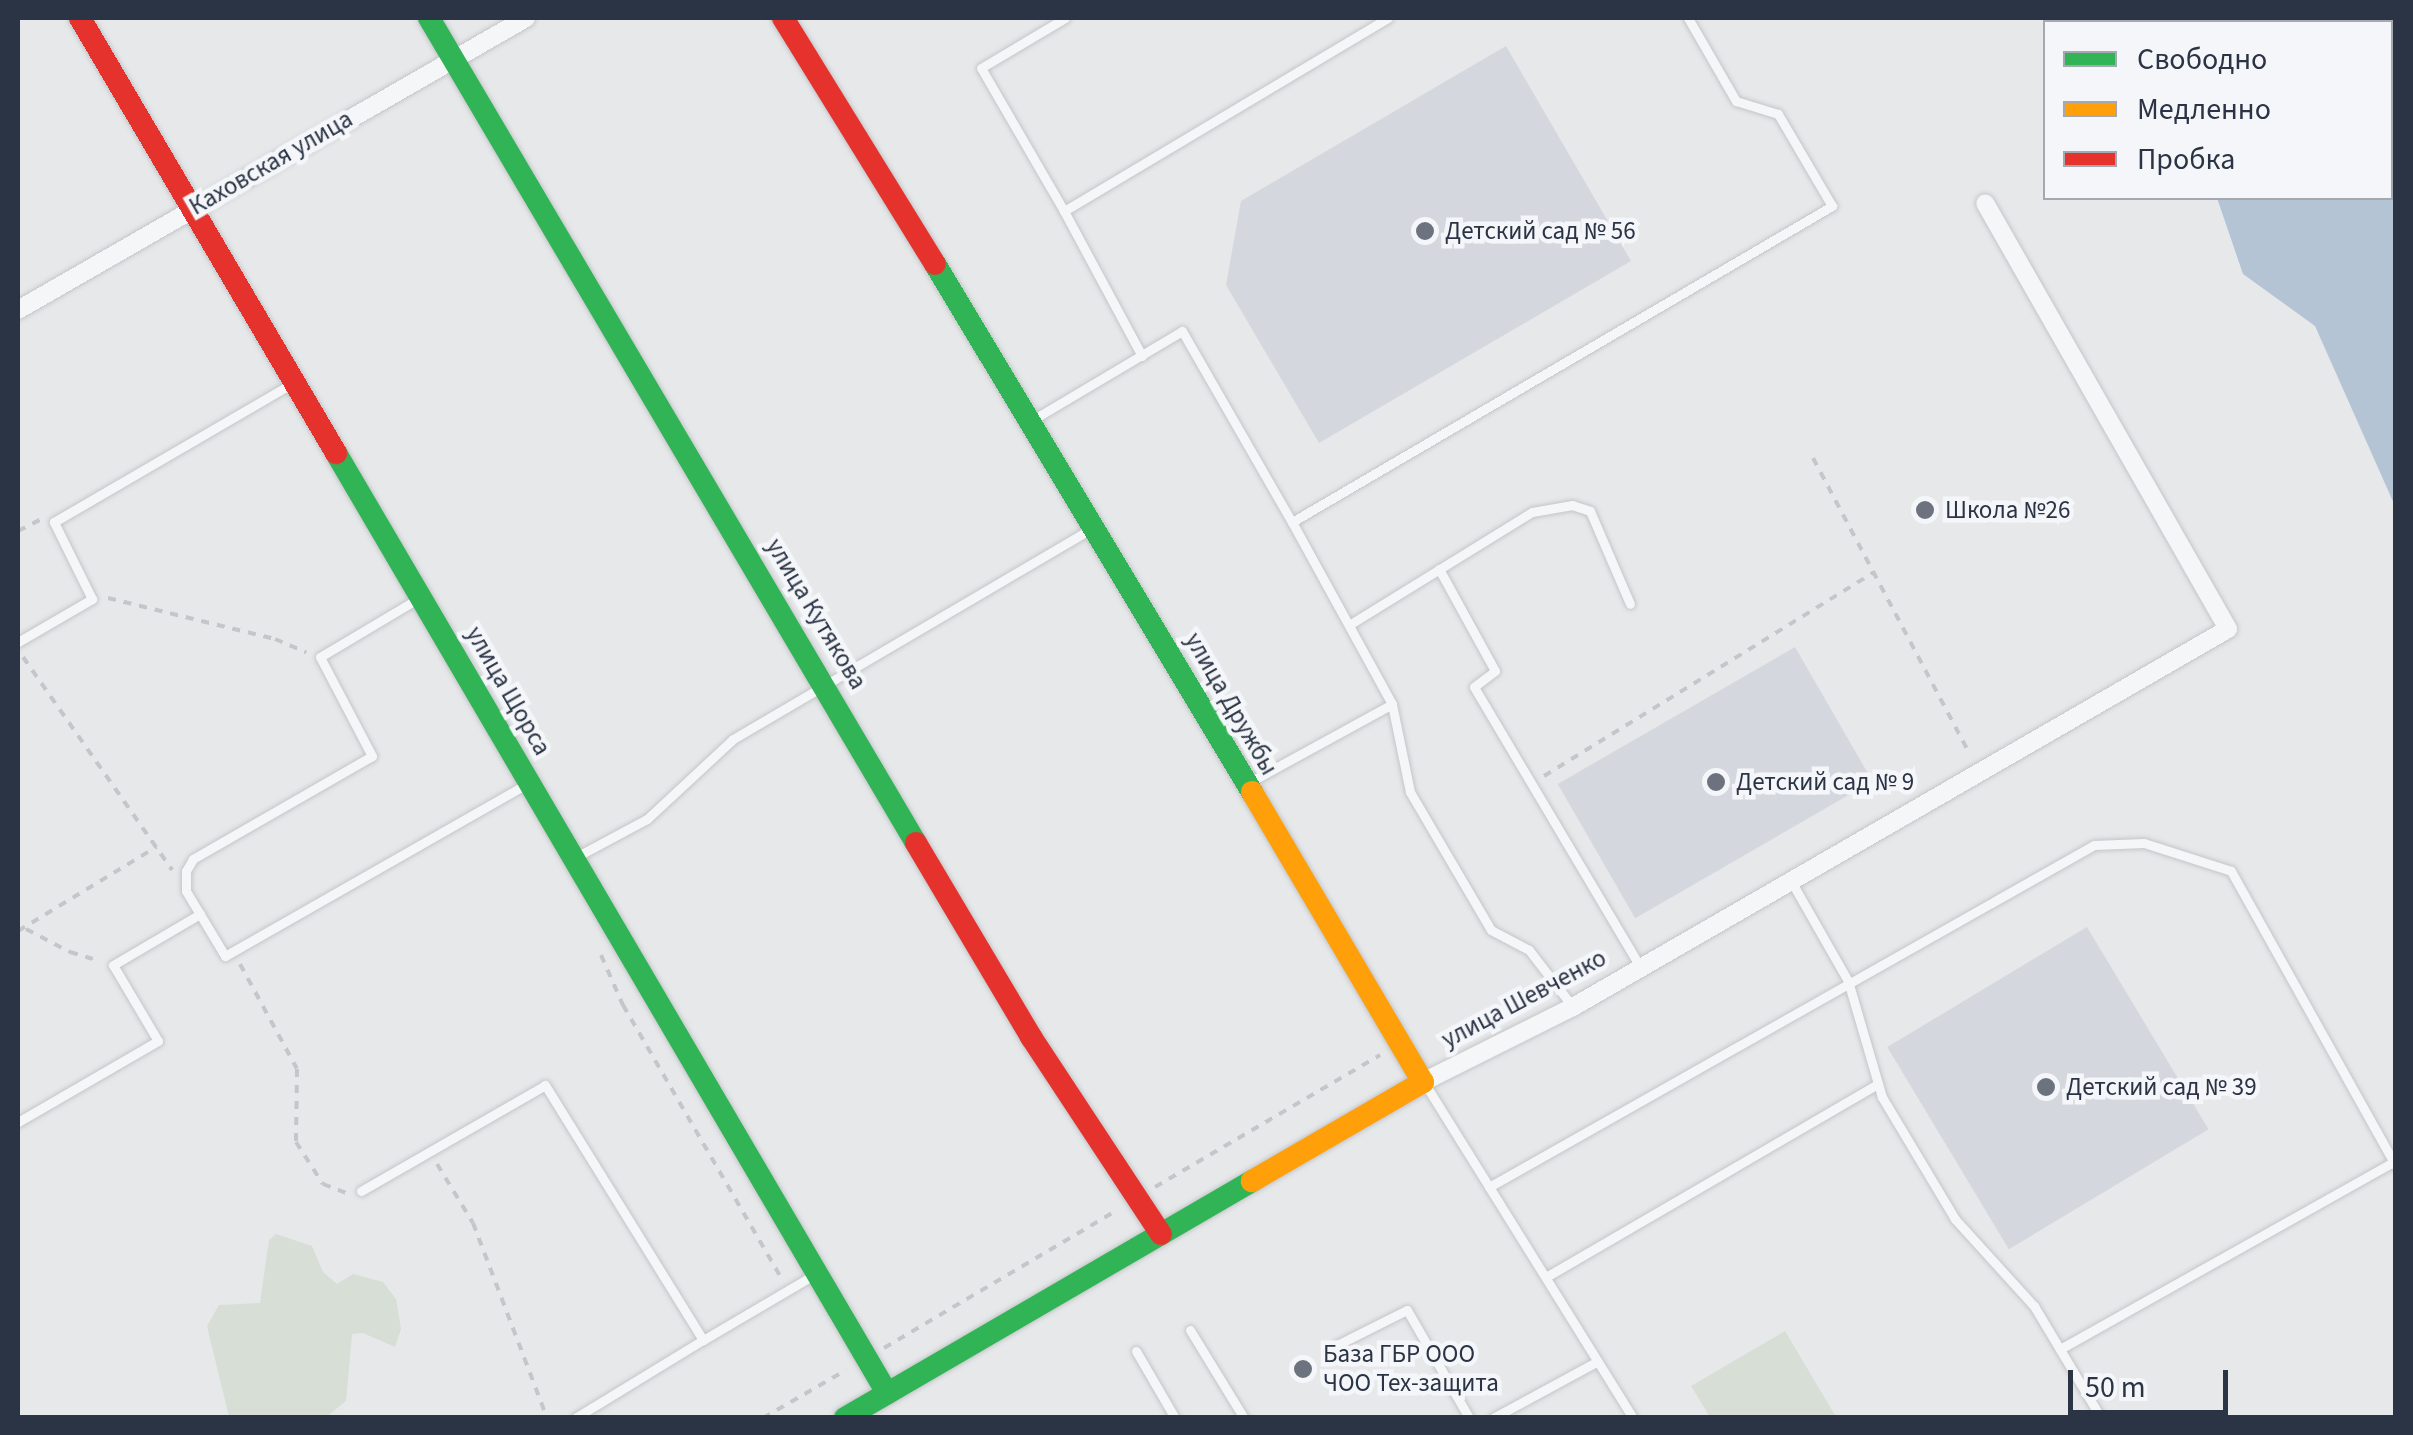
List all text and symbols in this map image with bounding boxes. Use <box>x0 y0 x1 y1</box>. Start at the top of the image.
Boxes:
legend <box>2043 20 2393 200</box>
text: Свободно <box>2137 38 2267 81</box>
text: Медленно <box>2137 88 2271 131</box>
street label: Каховская улица <box>184 104 358 222</box>
text: Пробка <box>2137 138 2235 181</box>
place label: Детский сад № 56 <box>1445 216 1636 246</box>
marker: Детский сад № 56 <box>1414 220 1436 242</box>
place label: Школа №26 <box>1945 495 2070 525</box>
marker: Школа №26 <box>1914 499 1936 521</box>
street label: улица Кутякова <box>759 533 873 695</box>
street label: улица Щорса <box>459 621 557 761</box>
street label: улица Дружбы <box>1178 627 1284 781</box>
place label: Детский сад № 9 <box>1736 767 1914 797</box>
marker: Детский сад № 9 <box>1705 771 1727 793</box>
street label: улица Шевченко <box>1437 943 1611 1055</box>
place label: Детский сад № 39 <box>2066 1072 2257 1102</box>
marker: Детский сад № 39 <box>2035 1076 2057 1098</box>
place label: База ГБР ООО ЧОО Тех-защита <box>1323 1340 1499 1399</box>
scale bar <box>2073 1350 2233 1412</box>
marker: База ГБР ООО ЧОО Тех-защита <box>1292 1358 1314 1380</box>
text: 50 m <box>2085 1366 2146 1409</box>

